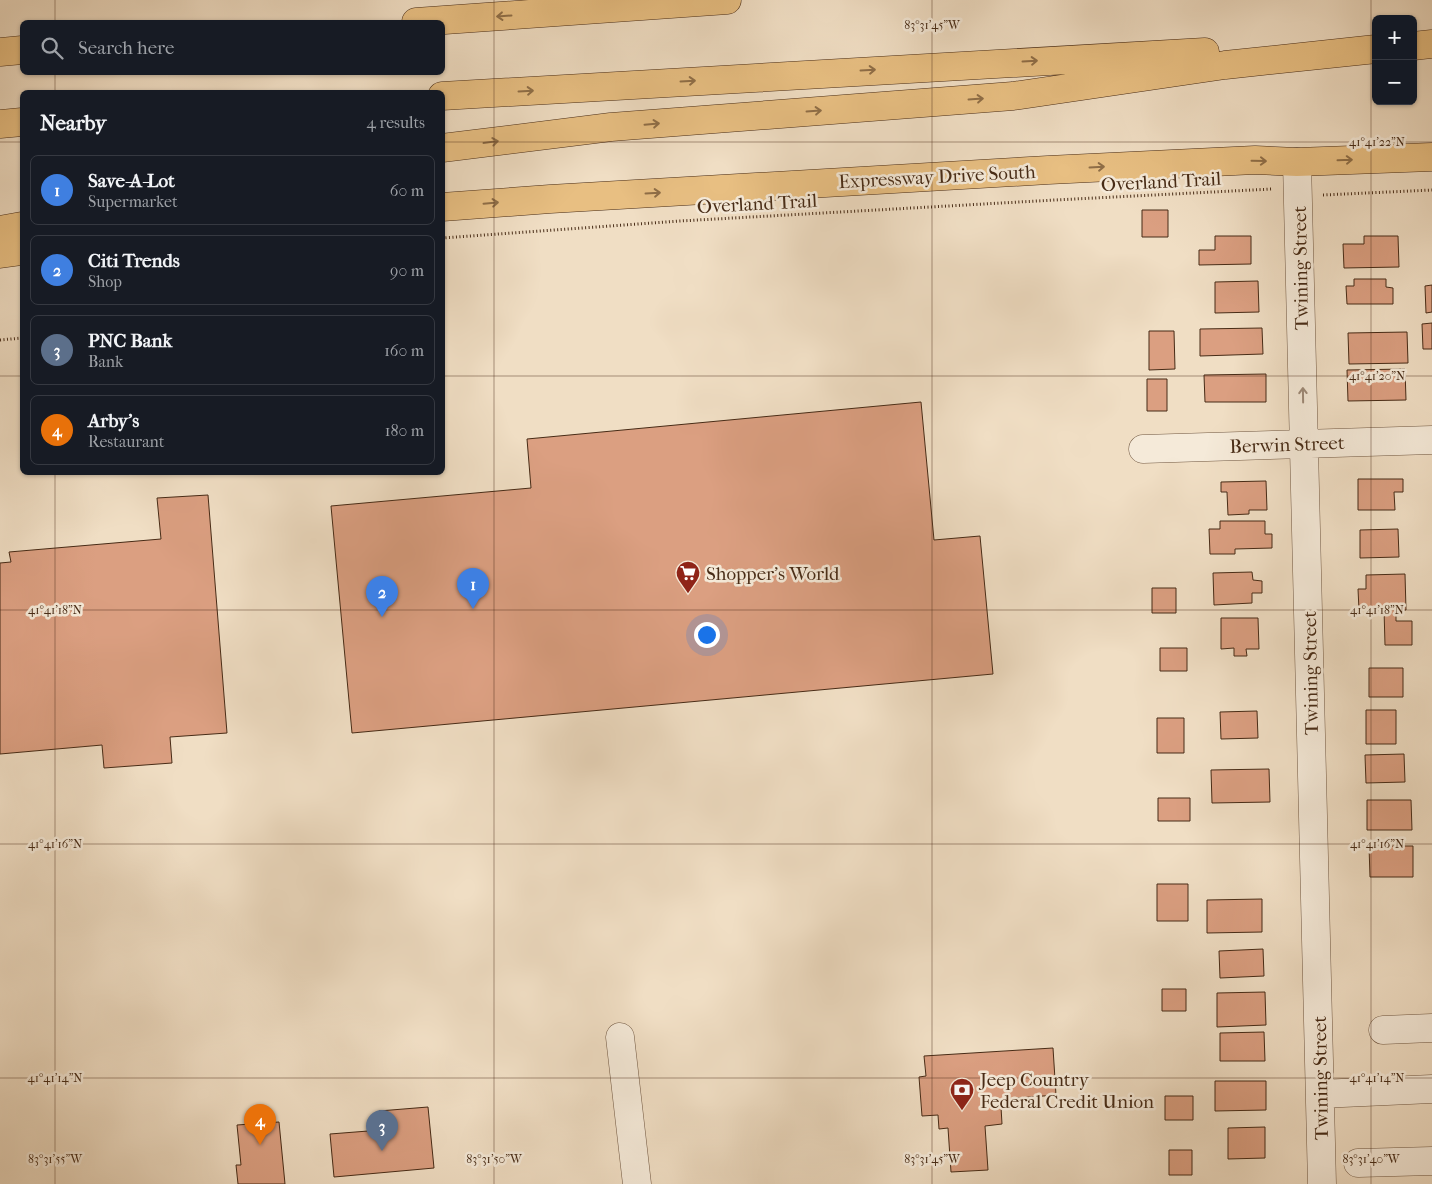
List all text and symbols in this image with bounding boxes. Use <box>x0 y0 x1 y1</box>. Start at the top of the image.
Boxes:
one-way arrow <box>496 11 512 21</box>
map controls <box>1372 15 1417 105</box>
button: + <box>1372 15 1417 60</box>
text: 83°31'45"W <box>904 18 961 32</box>
search box <box>20 20 445 75</box>
icon: search <box>38 34 66 62</box>
text: Search here <box>78 37 174 59</box>
one-way arrow <box>1022 57 1038 66</box>
button: − <box>1372 60 1417 105</box>
one-way arrow <box>860 66 876 75</box>
one-way arrow <box>680 76 696 85</box>
one-way arrow <box>518 86 534 95</box>
one-way arrow <box>968 94 984 103</box>
one-way arrow <box>806 106 822 116</box>
text: Nearby <box>40 111 106 135</box>
text: 4 results <box>367 113 425 132</box>
one-way arrow <box>644 119 660 129</box>
text: 41°41'22"N <box>1349 135 1405 149</box>
one-way arrow <box>482 136 498 146</box>
one-way arrow <box>1251 156 1267 165</box>
one-way arrow <box>1337 156 1353 165</box>
street label: Expressway Drive South <box>838 161 1037 193</box>
one-way arrow <box>1089 163 1105 172</box>
street label: Overland Trail <box>1100 168 1222 196</box>
text: Save-A-Lot <box>88 170 175 192</box>
text: 1 <box>54 181 60 200</box>
text: 60 m <box>390 181 424 200</box>
one-way arrow <box>645 188 661 197</box>
street label: Overland Trail <box>696 190 818 218</box>
text: Supermarket <box>88 192 178 211</box>
one-way arrow <box>483 199 499 208</box>
street label: Twining Street <box>1289 205 1313 330</box>
text: Citi Trends <box>88 250 180 272</box>
text: 2 <box>53 261 61 280</box>
text: 90 m <box>390 261 424 280</box>
text: Shop <box>88 272 122 291</box>
text: PNC Bank <box>88 330 172 352</box>
text: 3 <box>54 341 60 360</box>
text: 160 m <box>384 341 424 360</box>
text: Bank <box>88 352 123 371</box>
text: 41°41'20"N <box>1349 369 1405 383</box>
one-way arrow <box>1298 387 1308 404</box>
text: Arby's <box>88 410 139 432</box>
text: 4 <box>52 421 62 440</box>
text: 180 m <box>385 421 424 440</box>
text: Restaurant <box>88 432 164 451</box>
street label: Berwin Street <box>1229 432 1345 458</box>
supermarket icon: Shopper's World <box>675 560 701 594</box>
place label: Shopper's World <box>706 563 840 585</box>
pin: 1 <box>457 568 489 609</box>
pin: 2 <box>366 576 398 617</box>
text: 41°41'18"N <box>28 603 82 617</box>
text: 41°41'18"N <box>1350 603 1404 617</box>
street label: Twining Street <box>1299 610 1323 735</box>
your location <box>694 622 720 648</box>
text: 41°41'16"N <box>28 837 82 851</box>
text: 41°41'16"N <box>1350 837 1404 851</box>
street label: Twining Street <box>1309 1015 1333 1140</box>
place label: Jeep Country Federal Credit Union <box>978 1069 1154 1113</box>
text: 41°41'14"N <box>28 1071 82 1085</box>
text: 41°41'14"N <box>1350 1071 1404 1085</box>
bank icon: Jeep Country Federal Credit Union <box>949 1077 975 1111</box>
pin: 4 <box>244 1104 276 1145</box>
pin: 3 <box>366 1110 398 1151</box>
text: 83°31'55"W <box>28 1152 83 1166</box>
text: 83°31'50"W <box>466 1152 523 1166</box>
text: 83°31'45"W <box>904 1152 961 1166</box>
text: 83°31'40"W <box>1342 1152 1401 1166</box>

